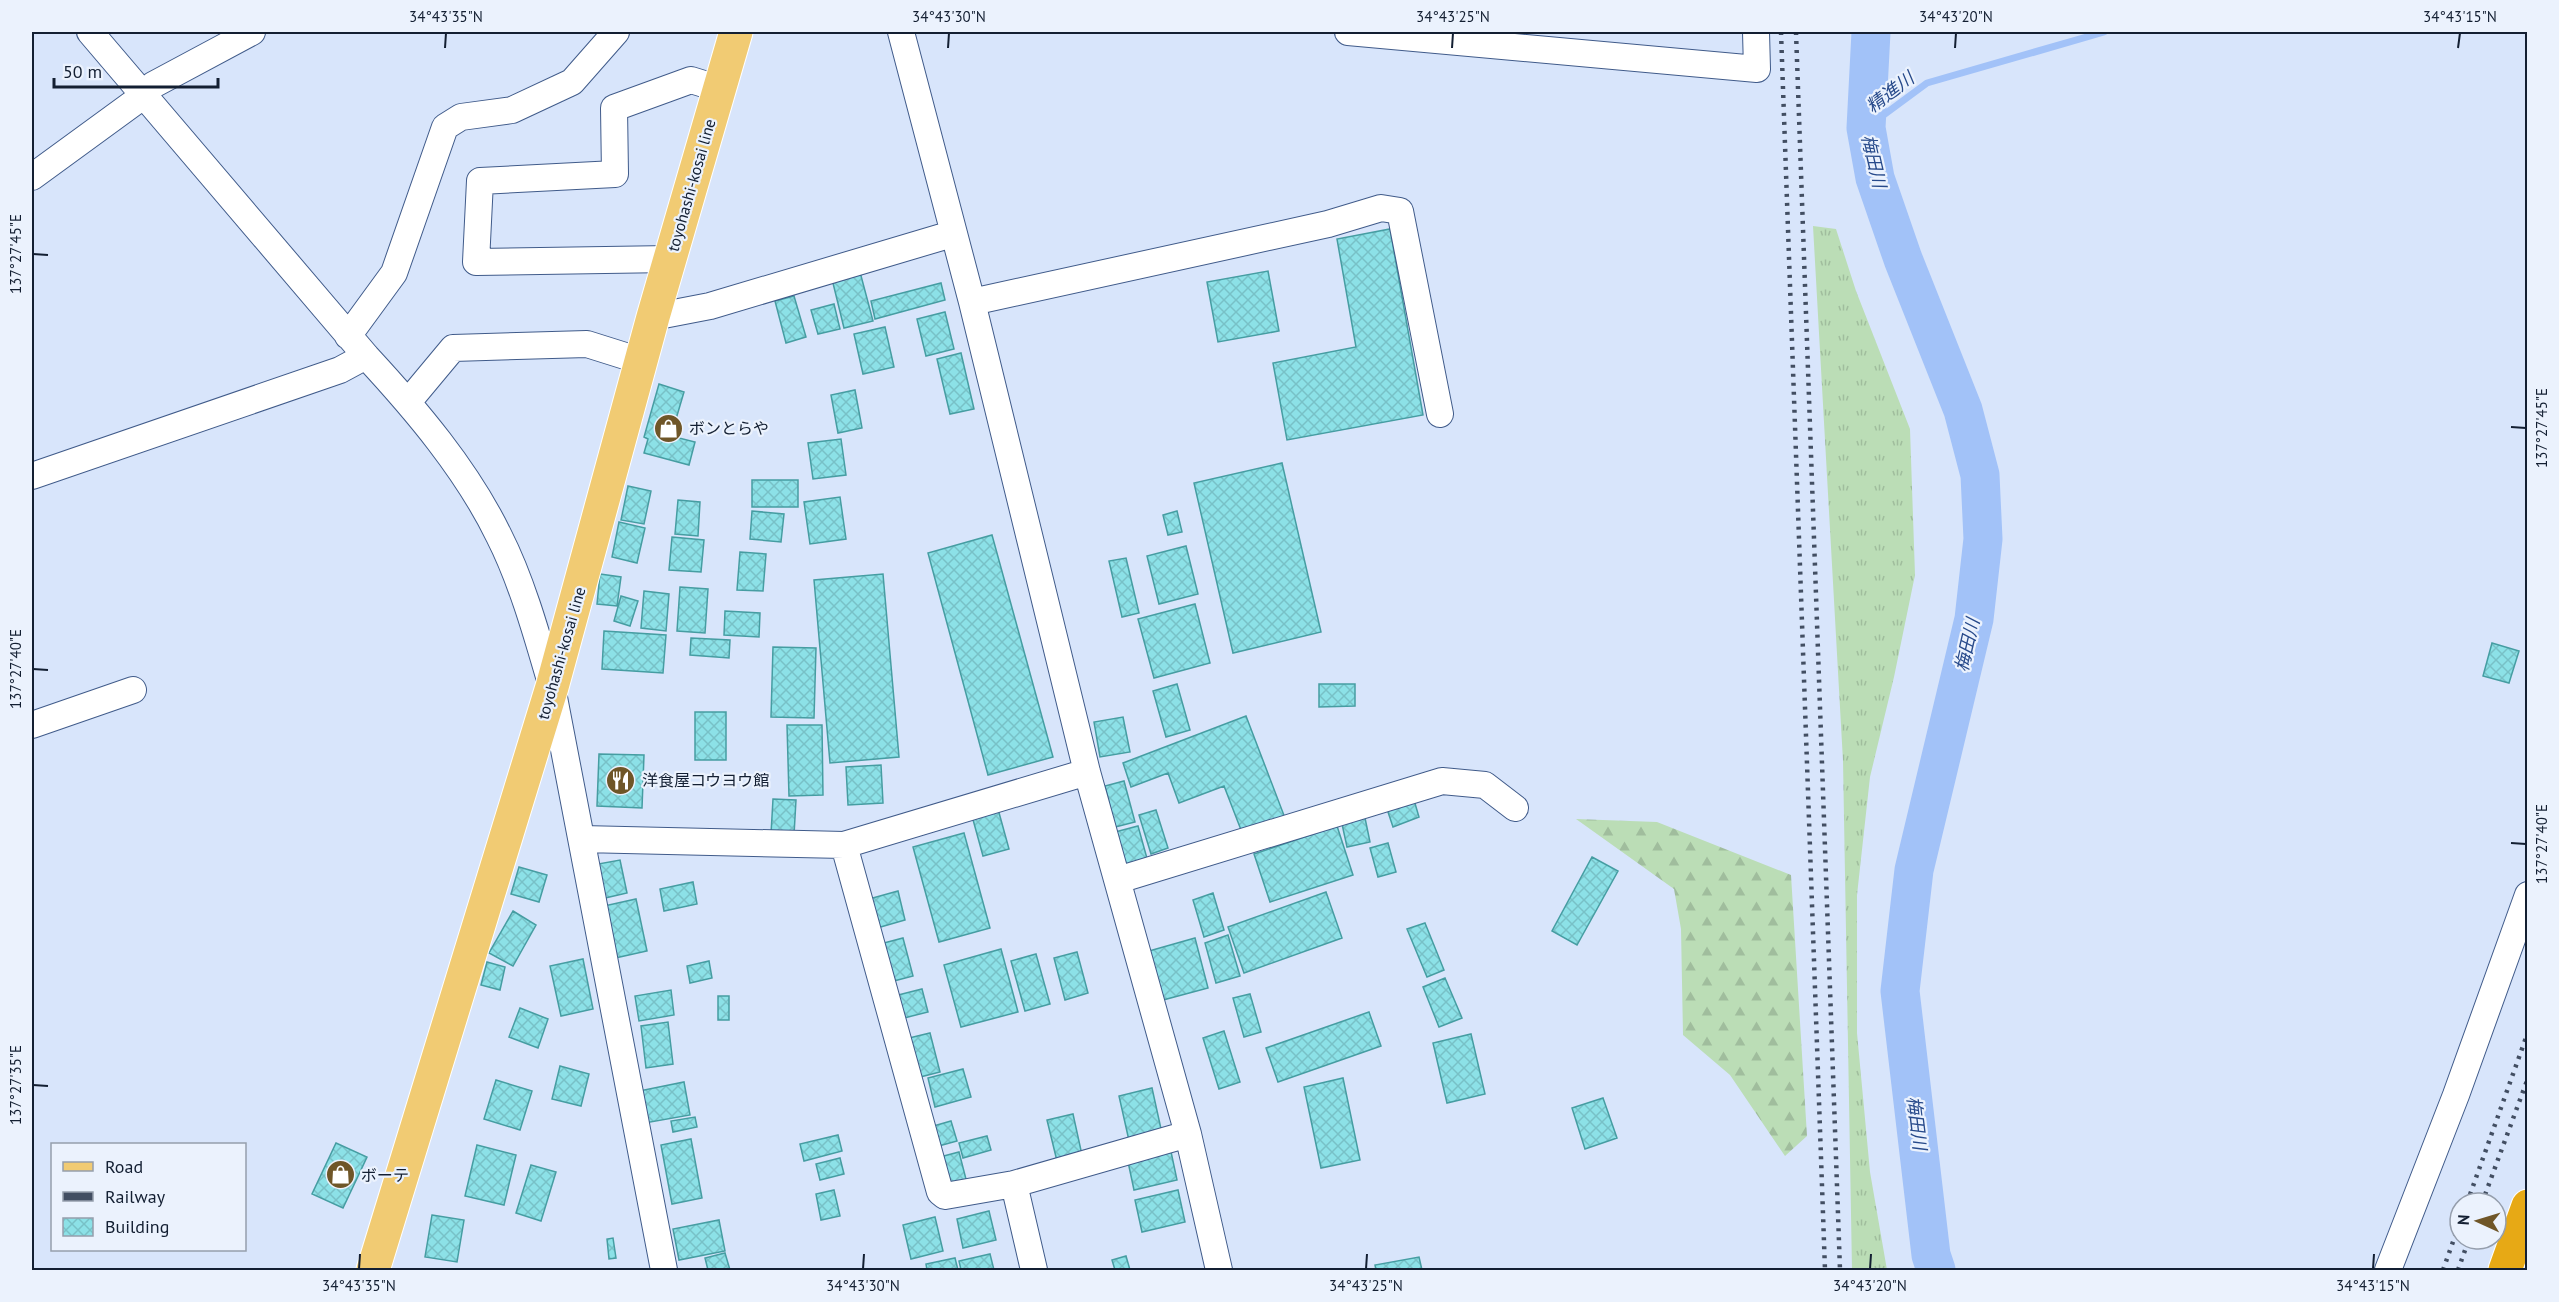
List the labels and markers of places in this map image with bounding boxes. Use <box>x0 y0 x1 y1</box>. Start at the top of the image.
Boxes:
shop icon: ボンとらや <box>652 412 684 444</box>
place label: ボンとらや <box>689 418 769 438</box>
restaurant icon: 洋食屋コウヨウ館 <box>605 764 637 796</box>
place label: 洋食屋コウヨウ館 <box>642 770 769 790</box>
shop icon: ボーテ <box>324 1159 356 1191</box>
place label: ボーテ <box>361 1165 409 1185</box>

